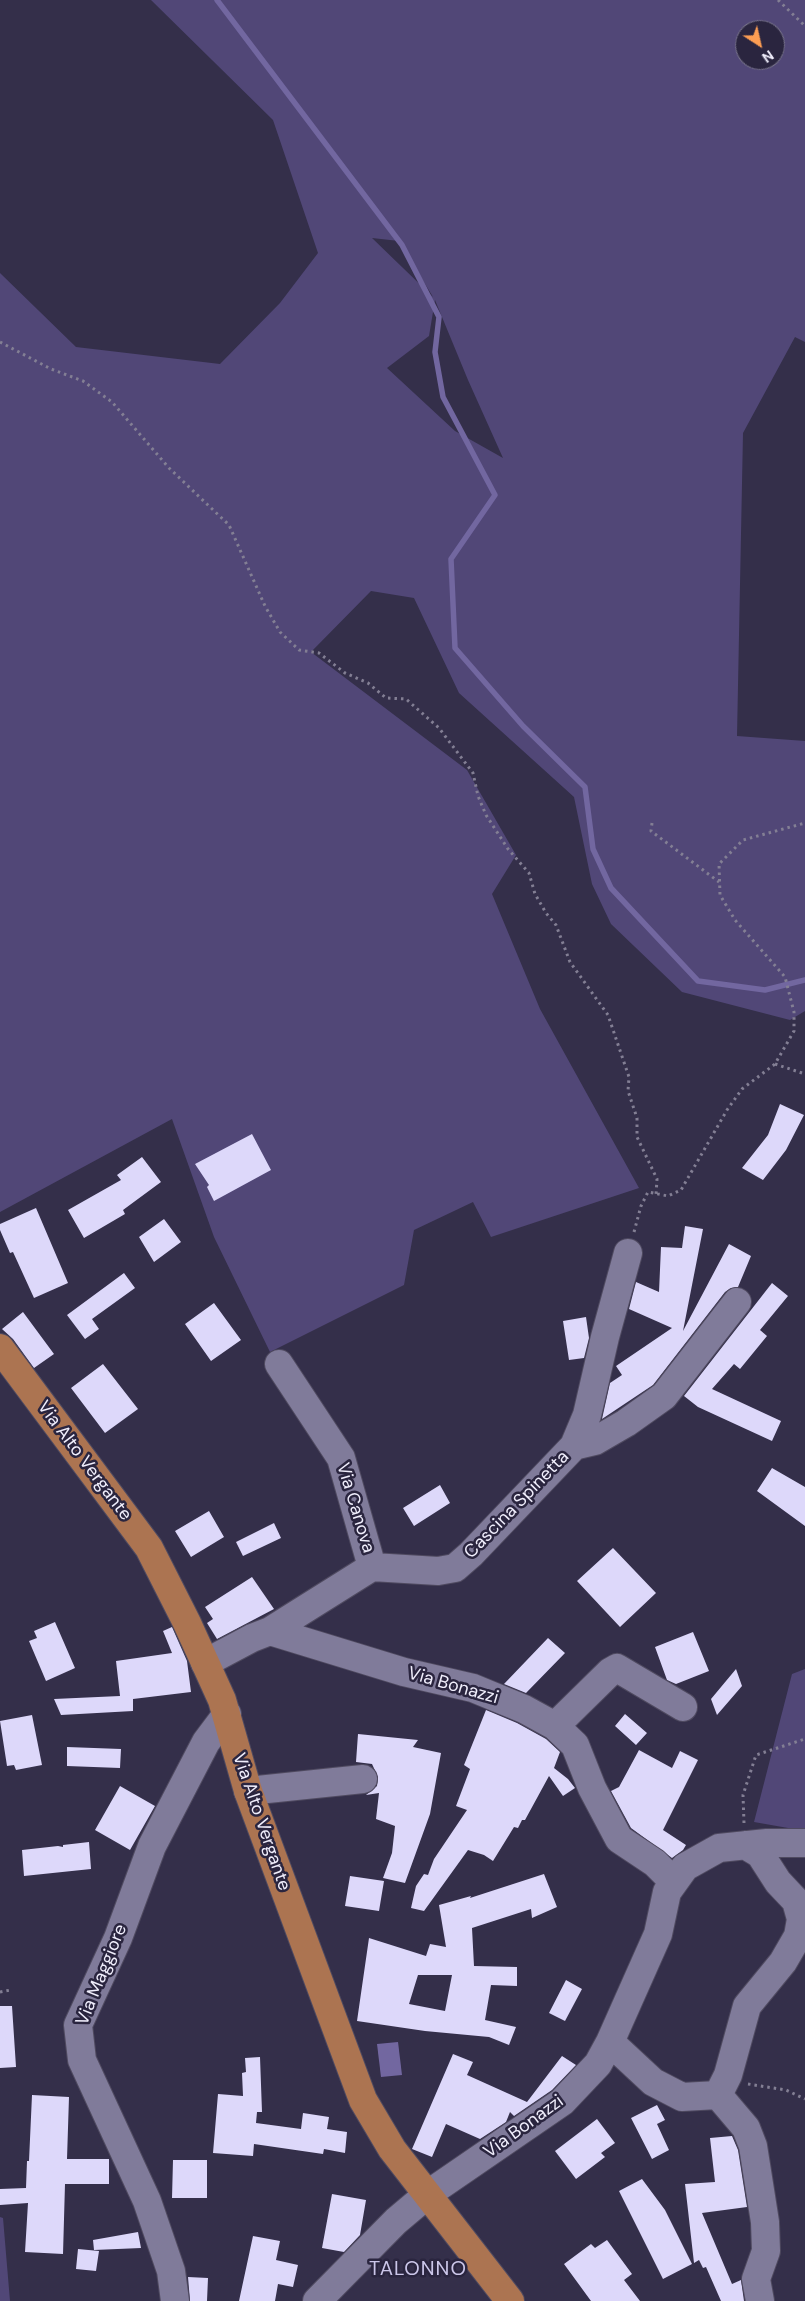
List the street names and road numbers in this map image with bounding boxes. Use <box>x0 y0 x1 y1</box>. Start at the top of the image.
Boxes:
street label: Via Alto Vergante <box>32 1397 136 1525</box>
street label: Cascina Spinetta <box>460 1447 574 1563</box>
street label: Via Canova <box>331 1460 379 1556</box>
street label: Via Bonazzi <box>405 1663 501 1709</box>
street label: Via Alto Vergante <box>227 1750 295 1894</box>
street label: Via Maggiore <box>72 1921 132 2029</box>
street label: Via Bonazzi <box>480 2091 568 2163</box>

